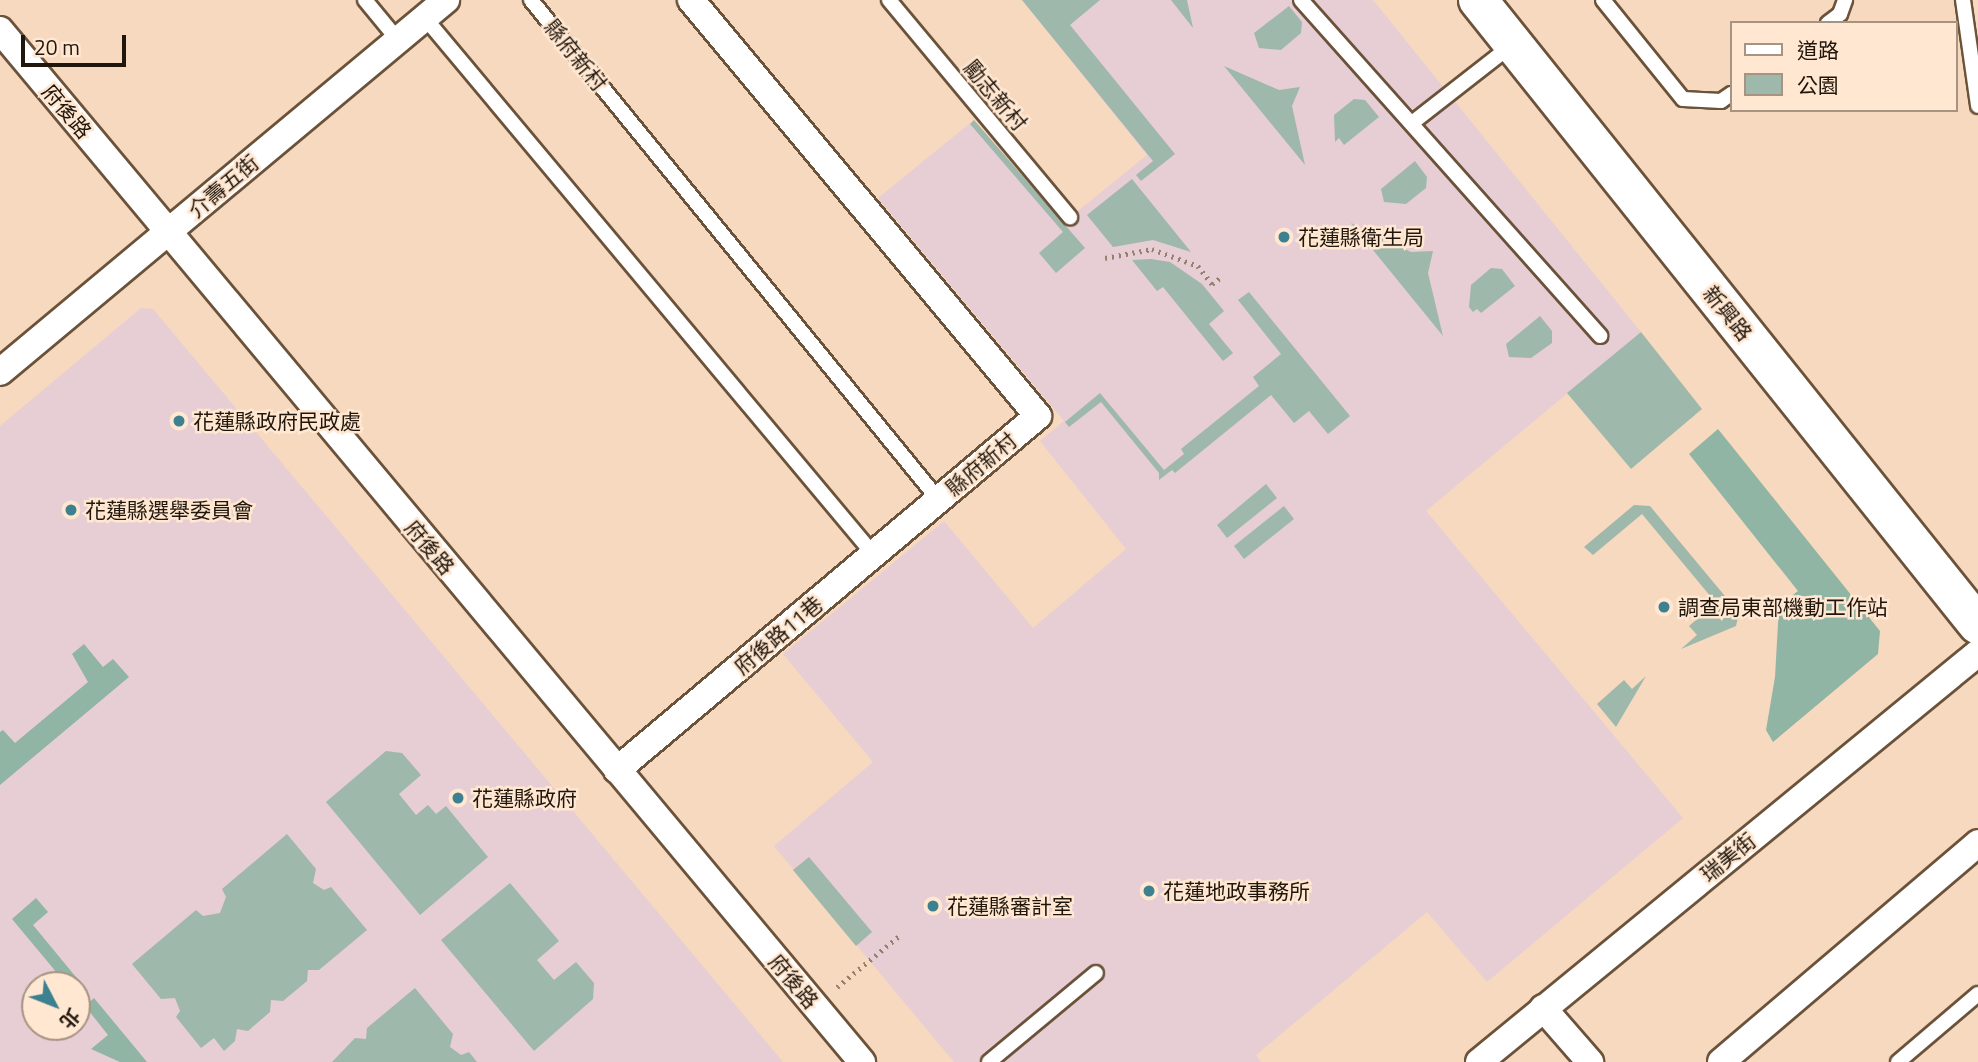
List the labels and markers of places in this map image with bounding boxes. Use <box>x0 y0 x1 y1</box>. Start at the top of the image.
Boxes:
place label: 花蓮縣衛生局 <box>1298 224 1424 250</box>
marker: 花蓮縣衛生局 <box>1276 229 1292 245</box>
place label: 花蓮縣政府民政處 <box>193 408 361 434</box>
marker: 花蓮縣政府民政處 <box>171 413 187 429</box>
place label: 花蓮縣選舉委員會 <box>85 497 253 523</box>
marker: 花蓮縣選舉委員會 <box>63 502 79 518</box>
place label: 調查局東部機動工作站 <box>1678 594 1888 620</box>
marker: 調查局東部機動工作站 <box>1656 599 1672 615</box>
place label: 花蓮縣政府 <box>472 785 577 811</box>
marker: 花蓮縣政府 <box>450 790 466 806</box>
place label: 花蓮地政事務所 <box>1163 878 1310 904</box>
marker: 花蓮地政事務所 <box>1141 883 1157 899</box>
place label: 花蓮縣審計室 <box>947 893 1073 919</box>
marker: 花蓮縣審計室 <box>925 898 941 914</box>

